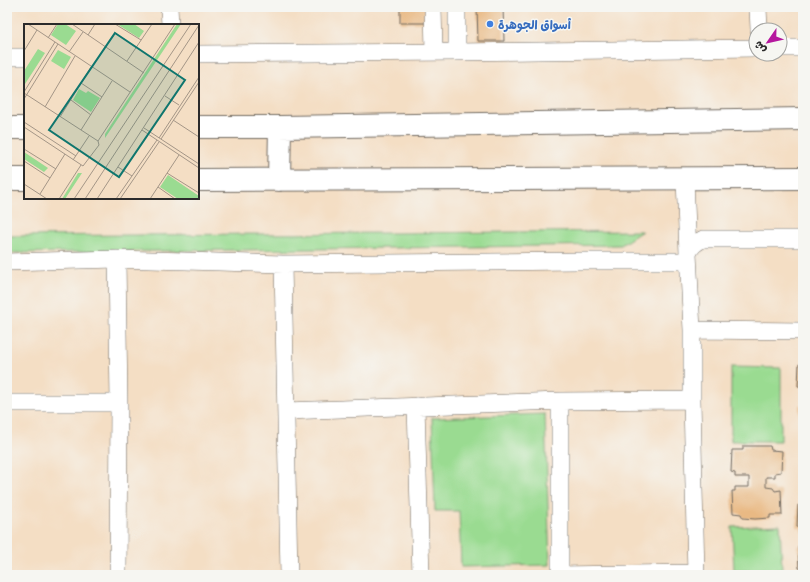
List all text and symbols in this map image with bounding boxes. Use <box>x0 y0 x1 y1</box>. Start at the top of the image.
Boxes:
place label: أسواق الجوهرة <box>498 17 572 33</box>
marker: أسواق الجوهرة <box>485 19 495 29</box>
north arrow <box>748 22 788 62</box>
inset map <box>24 24 199 199</box>
text: ش <box>751 39 769 57</box>

